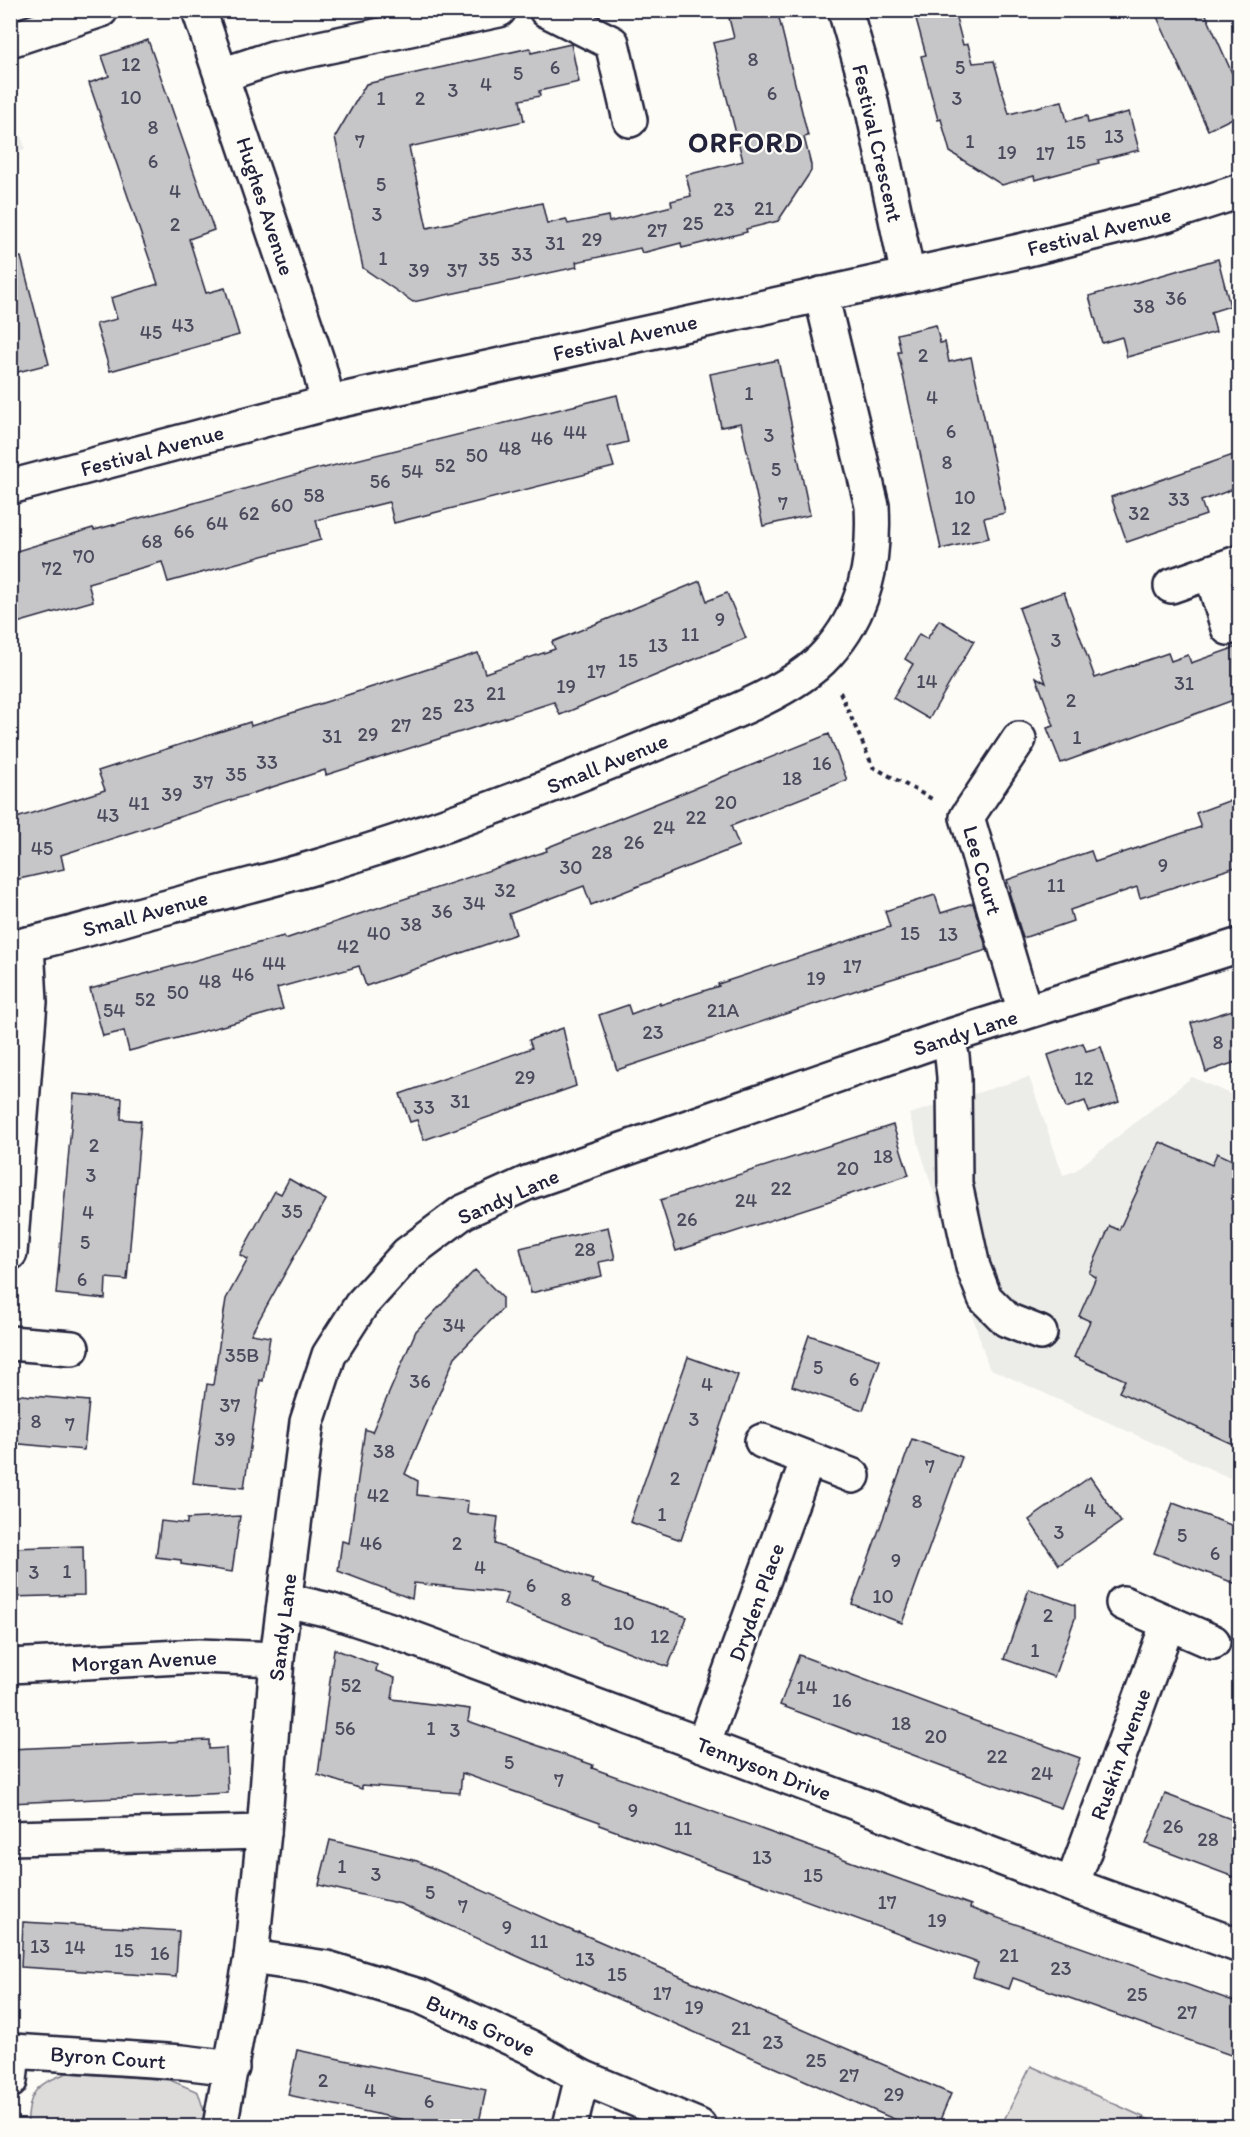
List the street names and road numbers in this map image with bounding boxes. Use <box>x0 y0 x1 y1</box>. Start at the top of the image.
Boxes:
street label: Festival Crescent <box>846 62 909 225</box>
street label: Hughes Avenue <box>230 133 301 279</box>
street label: Festival Avenue <box>1024 201 1174 262</box>
street label: Festival Avenue <box>550 308 700 367</box>
street label: Festival Avenue <box>77 418 227 483</box>
street label: Small Avenue <box>543 727 672 800</box>
street label: Lee Court <box>957 822 1008 918</box>
street label: Small Avenue <box>80 884 211 943</box>
street label: Sandy Lane <box>909 1003 1021 1062</box>
street label: Sandy Lane <box>453 1162 563 1231</box>
street label: Dryden Place <box>723 1539 790 1665</box>
street label: Sandy Lane <box>262 1572 302 1682</box>
street label: Morgan Avenue <box>71 1643 217 1678</box>
street label: Ruskin Avenue <box>1084 1685 1157 1824</box>
street label: Tennyson Drive <box>692 1730 835 1807</box>
street label: Burns Grove <box>422 1988 540 2063</box>
street label: Byron Court <box>49 2040 167 2075</box>

